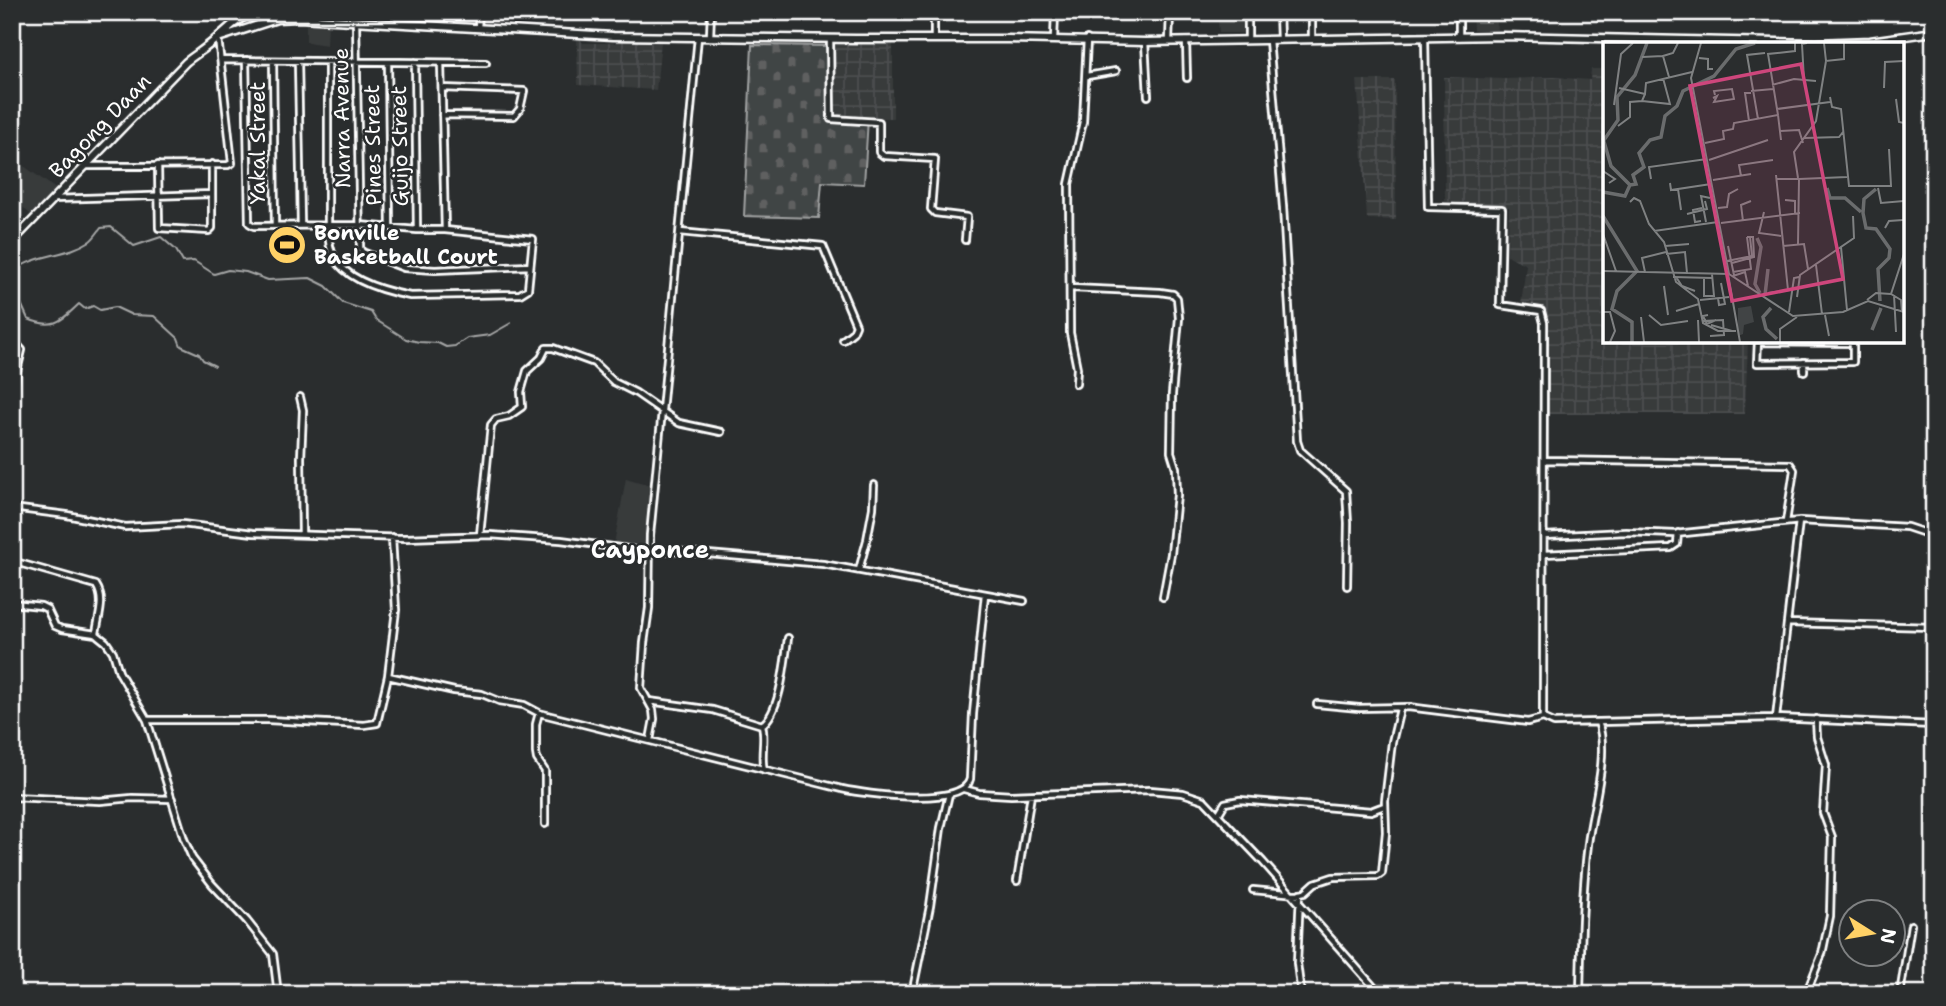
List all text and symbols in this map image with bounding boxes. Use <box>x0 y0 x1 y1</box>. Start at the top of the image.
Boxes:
inset map <box>1603 42 1904 343</box>
street label: Narra Avenue <box>327 47 357 189</box>
street label: Bagong Daan <box>43 67 157 184</box>
street label: Yakal Street <box>244 81 272 205</box>
street label: Pines Street <box>358 84 388 206</box>
street label: Guijo Street <box>385 85 415 207</box>
place label: Bonville Basketball Court <box>314 219 498 271</box>
sports icon: Bonville Basketball Court <box>266 224 308 266</box>
district label: Cayponce <box>591 534 709 566</box>
north arrow <box>1838 898 1908 968</box>
text: N <box>1874 926 1902 946</box>

